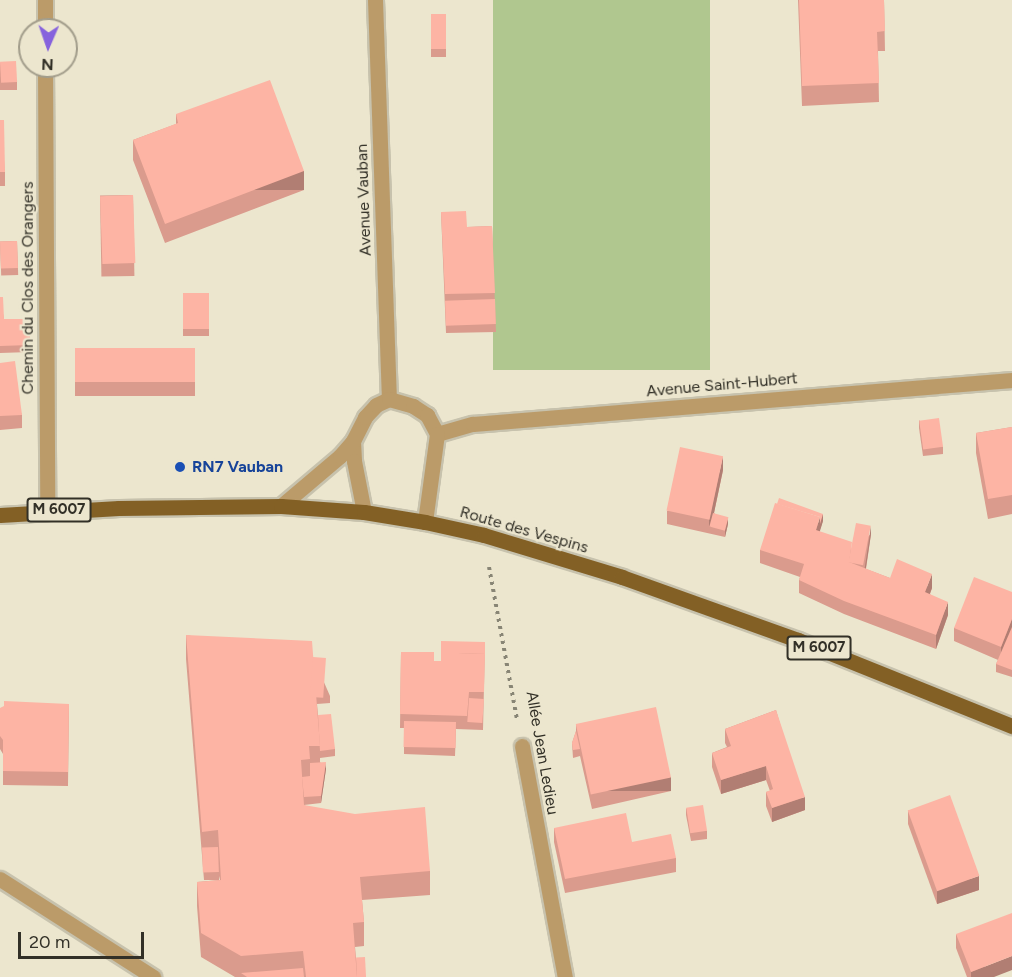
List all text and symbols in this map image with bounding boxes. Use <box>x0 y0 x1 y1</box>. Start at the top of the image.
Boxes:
north arrow <box>18 18 78 78</box>
text: N <box>41 55 54 74</box>
street label: Avenue Vauban <box>352 144 376 256</box>
street label: Chemin du Clos des Orangers <box>18 182 38 394</box>
street label: Avenue Saint-Hubert <box>645 369 799 401</box>
place label: RN7 Vauban <box>192 457 283 477</box>
marker: RN7 Vauban <box>173 460 187 474</box>
road number: M 6007 <box>26 498 92 522</box>
street label: Route des Vespins <box>458 502 590 558</box>
road number: M 6007 <box>786 636 852 660</box>
street label: Allée Jean Ledieu <box>522 690 562 816</box>
scale bar <box>21 920 147 958</box>
text: 20 m <box>29 931 70 953</box>

